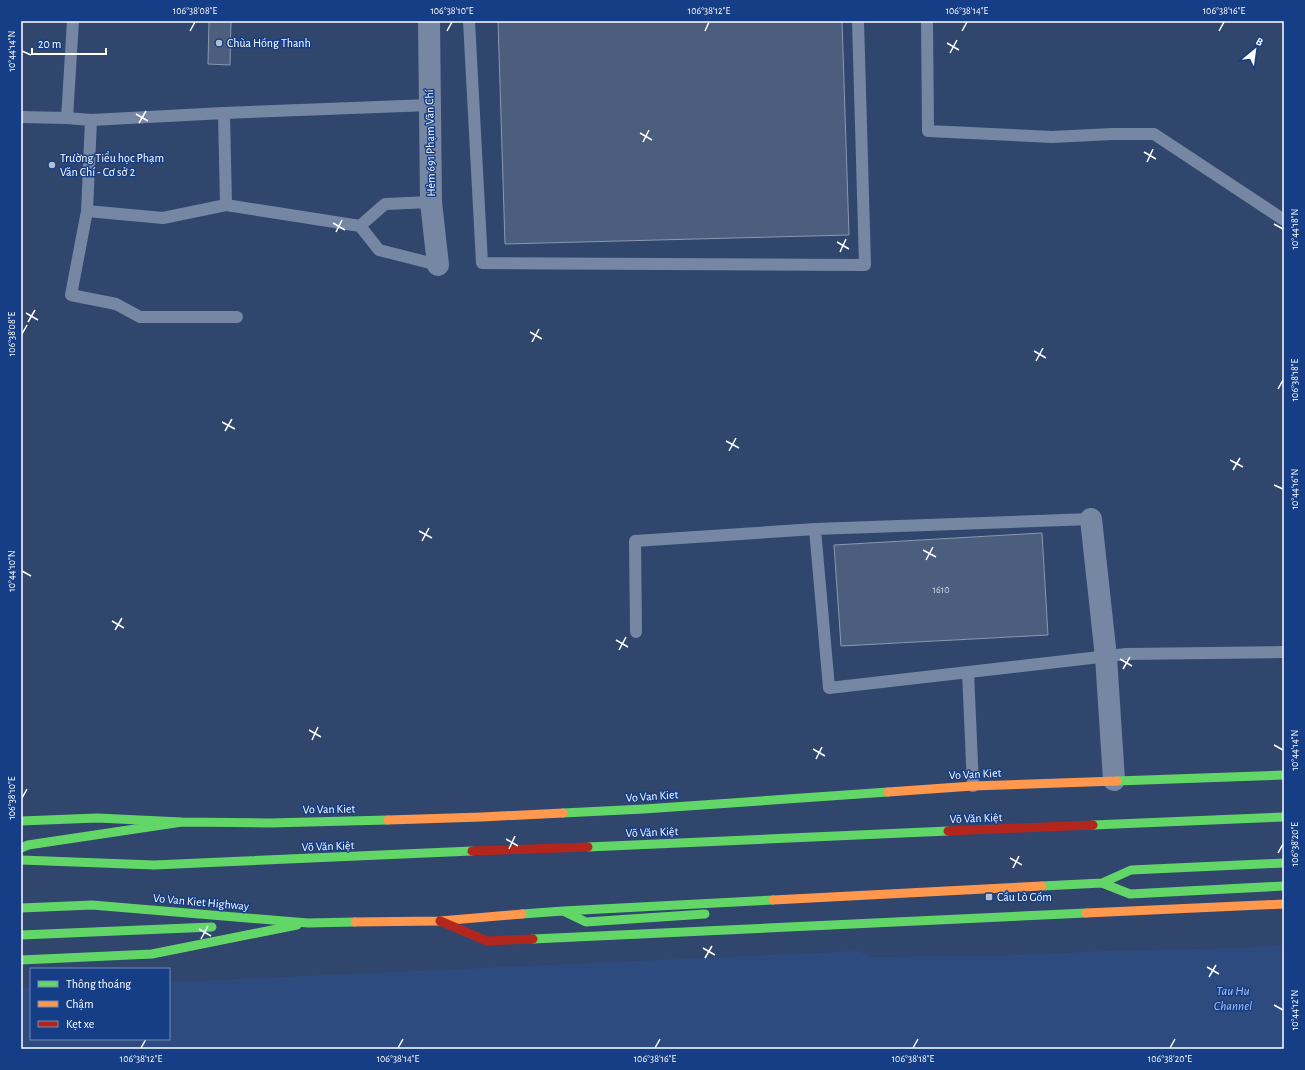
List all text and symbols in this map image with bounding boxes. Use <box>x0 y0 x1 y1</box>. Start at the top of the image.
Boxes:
text: 106°38'08"E <box>173 6 217 16</box>
text: 106°38'10"E <box>430 6 474 16</box>
text: 106°38'12"E <box>688 6 730 16</box>
text: 106°38'14"E <box>946 6 989 16</box>
text: 106°38'16"E <box>1203 6 1245 16</box>
scale bar <box>32 30 106 56</box>
north arrow <box>1235 30 1275 70</box>
text: 10°44'14"N <box>7 31 17 71</box>
text: B <box>1254 35 1266 48</box>
place label: Chùa Hồng Thanh <box>227 37 311 49</box>
text: 20 m <box>38 38 61 50</box>
marker: Chùa Hồng Thanh <box>214 38 224 48</box>
street label: Hẻm 691 Phạm Văn Chí <box>423 89 437 197</box>
place label: Trường Tiểu học Phạm Văn Chí - Cơ sở 2 <box>60 151 164 178</box>
marker: Trường Tiểu học Phạm Văn Chí - Cơ sở 2 <box>47 160 57 170</box>
text: 10°44'18"N <box>1290 209 1300 249</box>
text: 106°38'08"E <box>7 312 17 356</box>
text: 106°38'18"E <box>1290 358 1300 401</box>
text: 10°44'16"N <box>1290 469 1300 509</box>
text: 10°44'10"N <box>7 550 17 592</box>
house number: 1610 <box>933 585 949 595</box>
text: 10°44'14"N <box>1290 730 1300 770</box>
street label: Vo Van Kiet <box>948 767 1002 781</box>
text: 106°38'10"E <box>7 776 17 820</box>
street label: Vo Van Kiet <box>625 788 679 804</box>
street label: Vo Van Kiet <box>303 803 356 815</box>
street label: Võ Văn Kiệt <box>949 811 1003 825</box>
text: 106°38'20"E <box>1290 822 1300 866</box>
street label: Võ Văn Kiệt <box>625 825 679 839</box>
street label: Võ Văn Kiệt <box>301 839 355 853</box>
place label: Cầu Lò Gốm <box>997 891 1052 903</box>
street label: Vo Van Kiet Highway <box>153 892 249 913</box>
marker: Cầu Lò Gốm <box>984 892 994 902</box>
legend <box>30 968 170 1040</box>
text: Thông thoáng <box>66 978 131 990</box>
water label: Tau Hu Channel <box>1214 985 1252 1013</box>
text: 10°44'12"N <box>1290 990 1300 1030</box>
text: Chậm <box>66 998 94 1010</box>
text: Kẹt xe <box>66 1018 94 1030</box>
text: 106°38'12"E <box>120 1054 162 1064</box>
text: 106°38'14"E <box>377 1054 420 1064</box>
text: 106°38'16"E <box>634 1054 676 1064</box>
text: 106°38'18"E <box>892 1054 935 1064</box>
text: 106°38'20"E <box>1148 1054 1192 1064</box>

